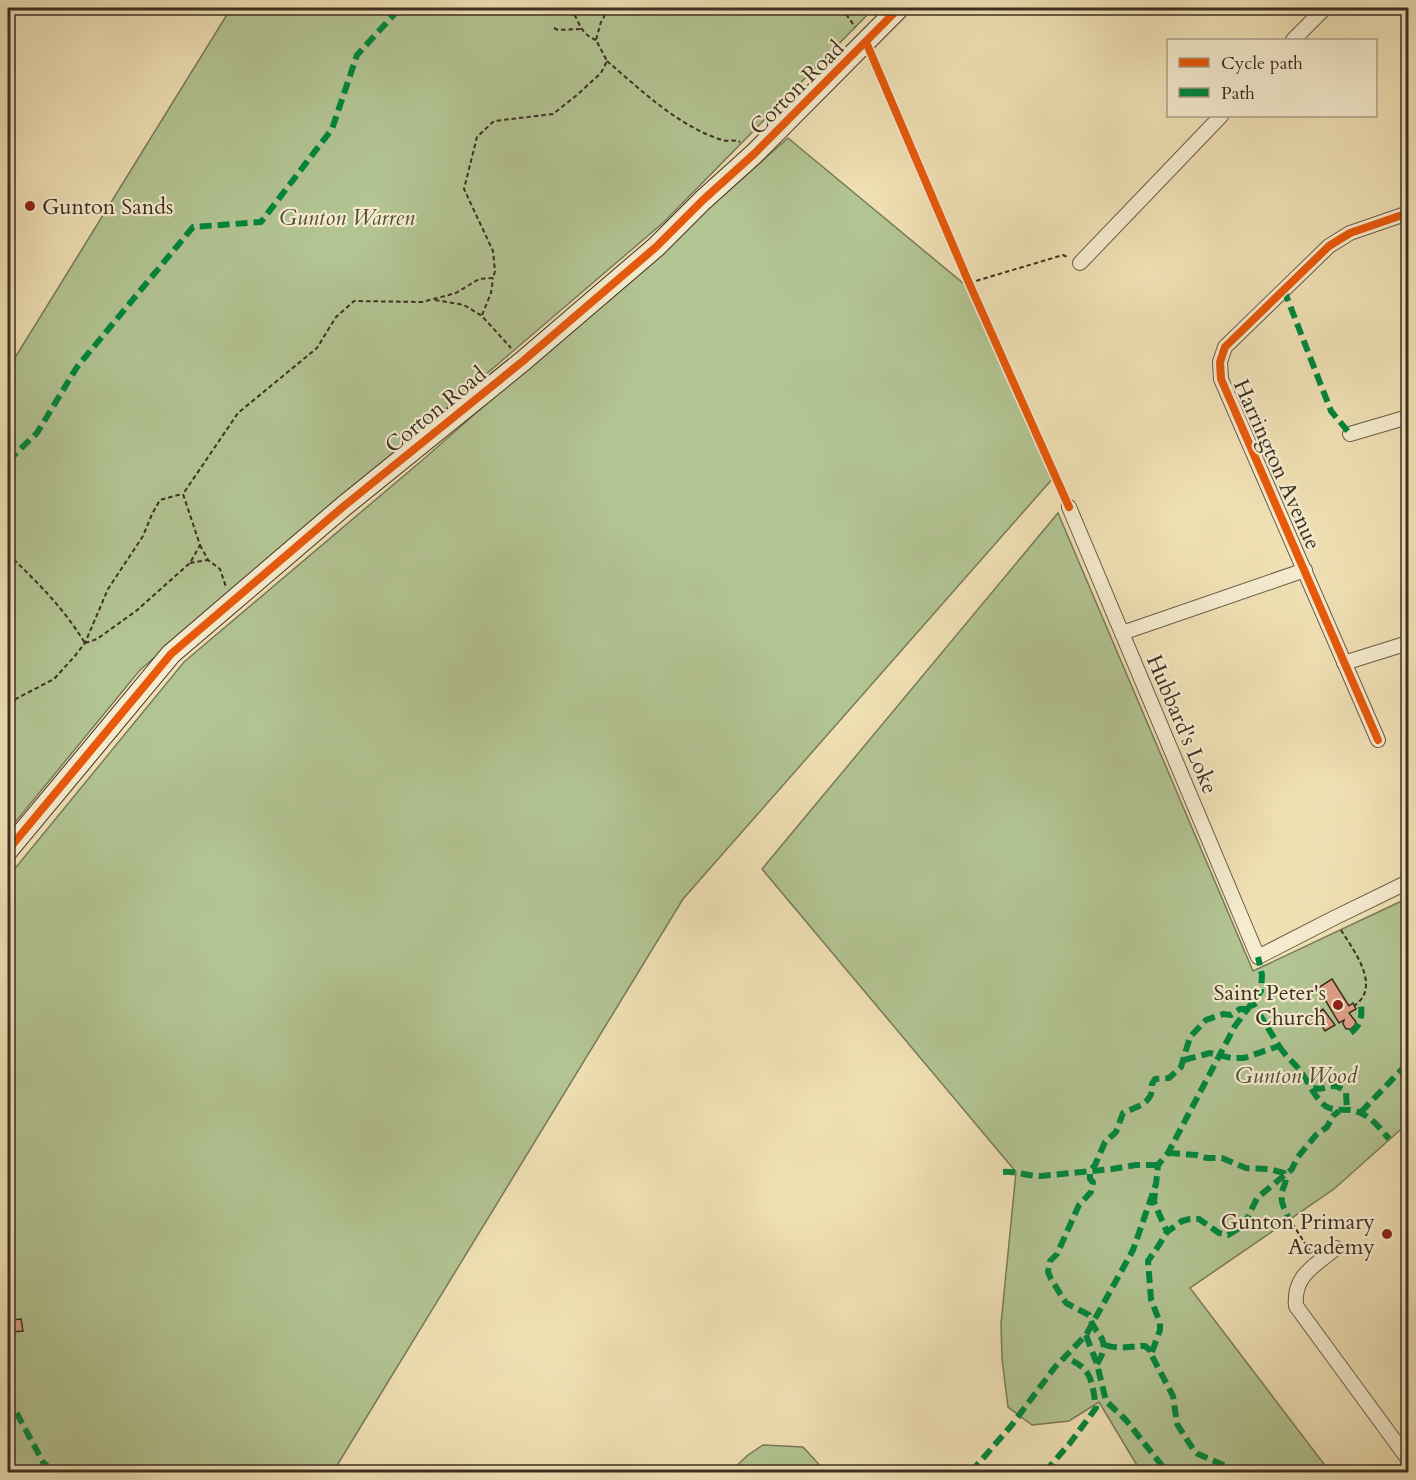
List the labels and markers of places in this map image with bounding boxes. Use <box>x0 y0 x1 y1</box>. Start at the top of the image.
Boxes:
place label: Gunton Sands <box>42 192 173 222</box>
marker: Gunton Sands <box>23 199 37 213</box>
place label: Saint Peter's Church <box>1214 978 1326 1033</box>
marker: Saint Peter's Church <box>1331 998 1345 1012</box>
place label: Gunton Primary Academy <box>1221 1207 1375 1262</box>
marker: Gunton Primary Academy <box>1380 1227 1394 1241</box>

